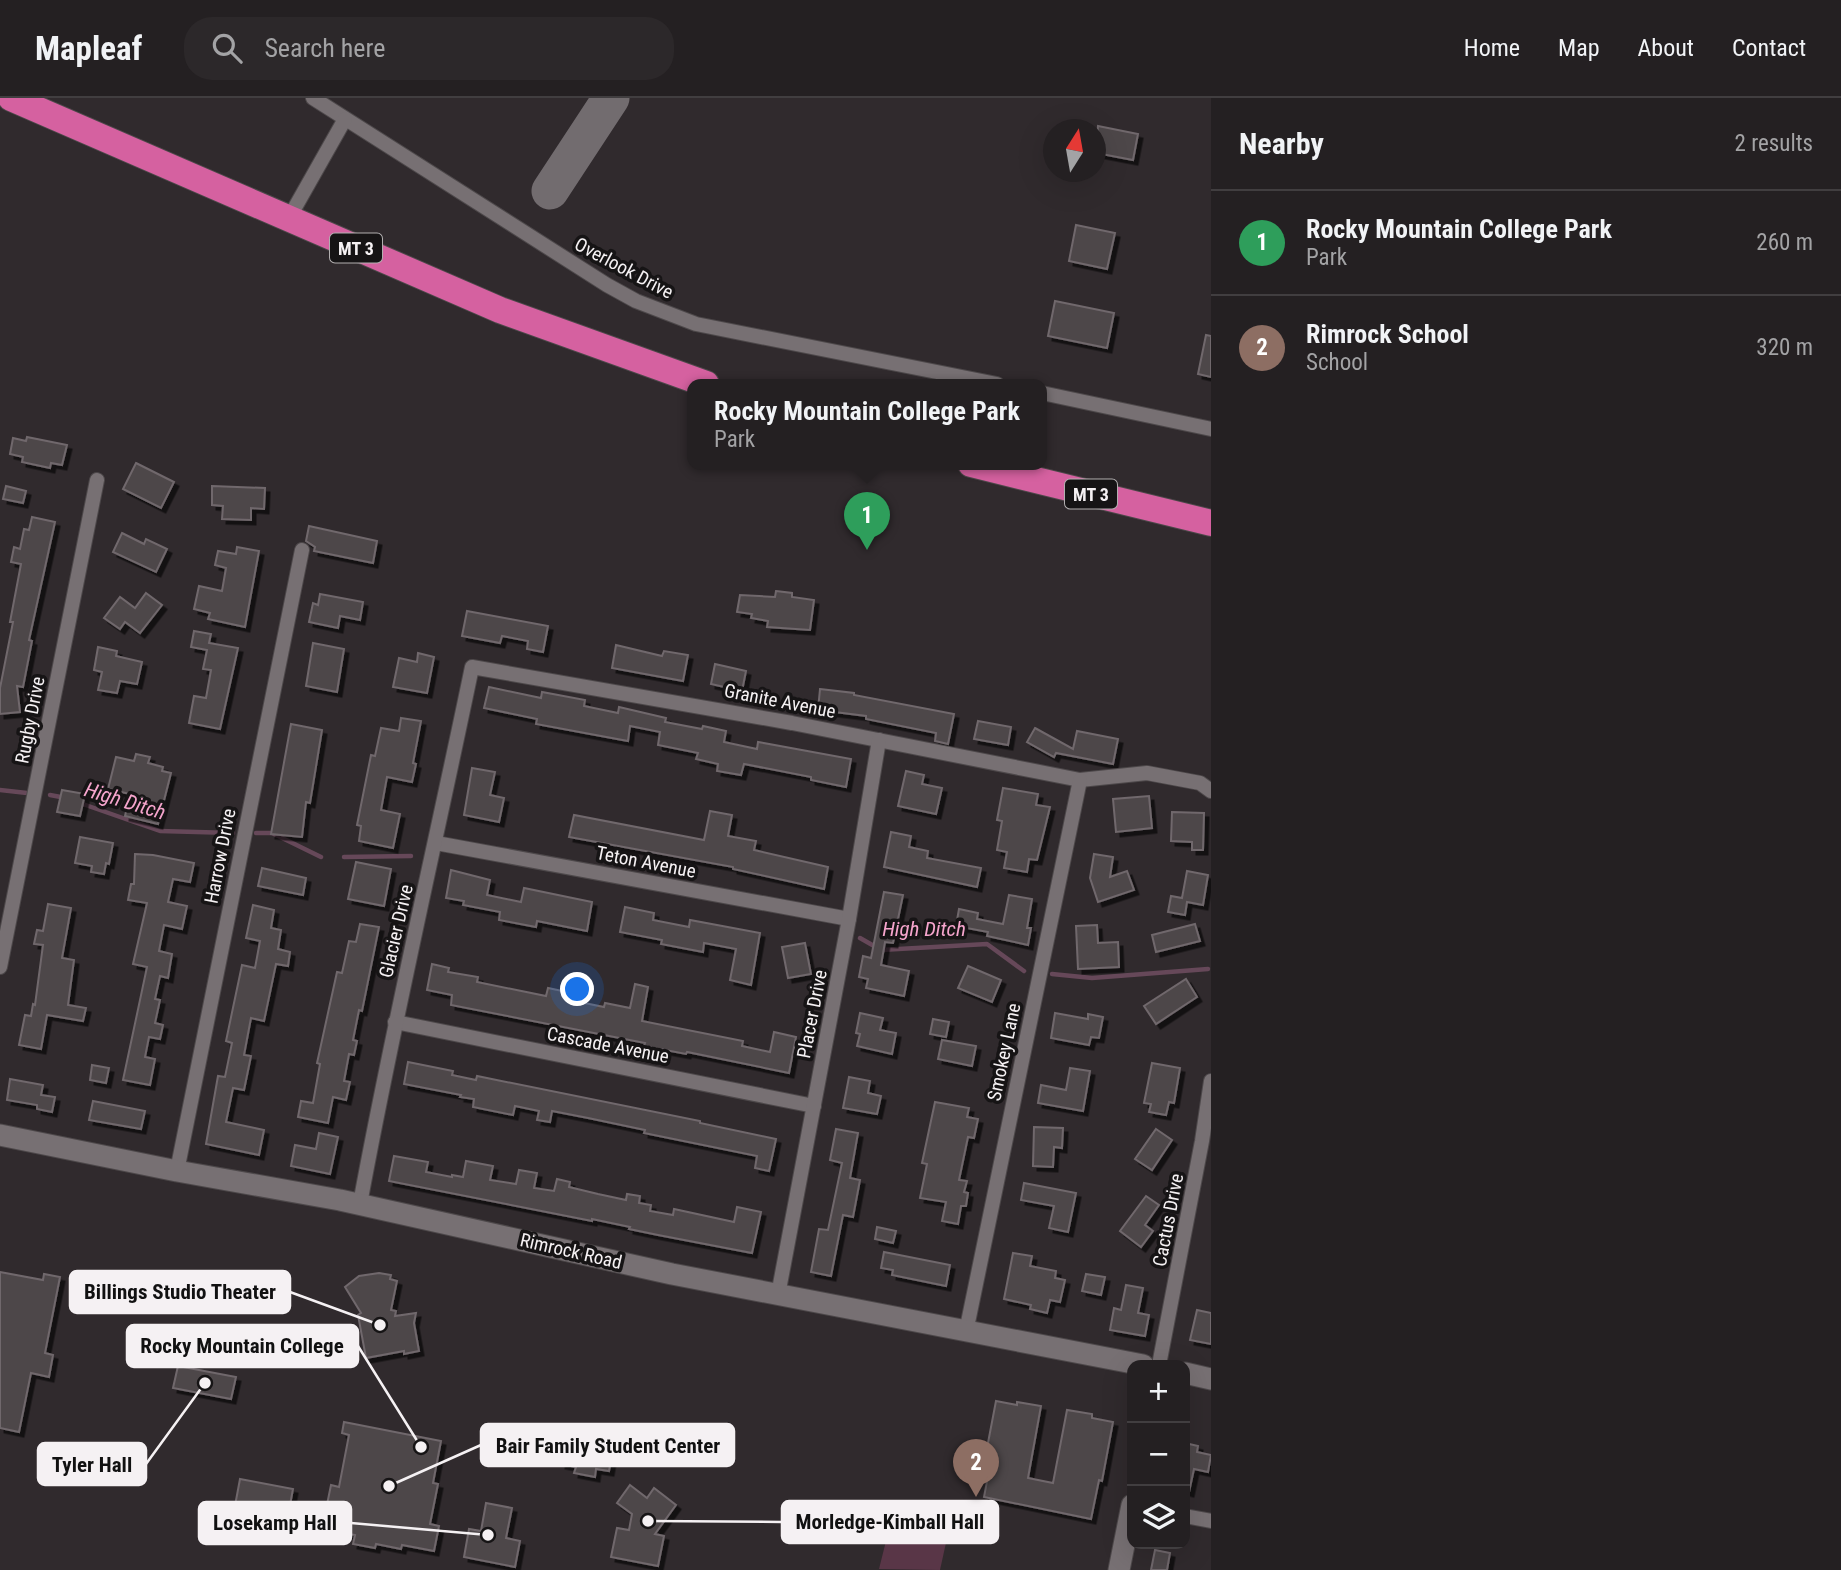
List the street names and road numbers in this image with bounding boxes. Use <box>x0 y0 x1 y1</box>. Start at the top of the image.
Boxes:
street label: Overlook Drive <box>571 232 677 304</box>
road number: MT 3 <box>330 233 382 262</box>
road number: MT 3 <box>1065 480 1117 508</box>
street label: Rugby Drive <box>10 674 50 765</box>
street label: Granite Avenue <box>722 679 838 723</box>
street label: Harrow Drive <box>200 806 241 906</box>
street label: Teton Avenue <box>594 841 698 883</box>
street label: Glacier Drive <box>374 882 418 980</box>
street label: Placer Drive <box>792 968 832 1060</box>
street label: Smokey Lane <box>982 1001 1026 1103</box>
street label: Cascade Avenue <box>545 1022 671 1068</box>
street label: Cactus Drive <box>1148 1171 1188 1269</box>
street label: Rimrock Road <box>518 1228 624 1274</box>

